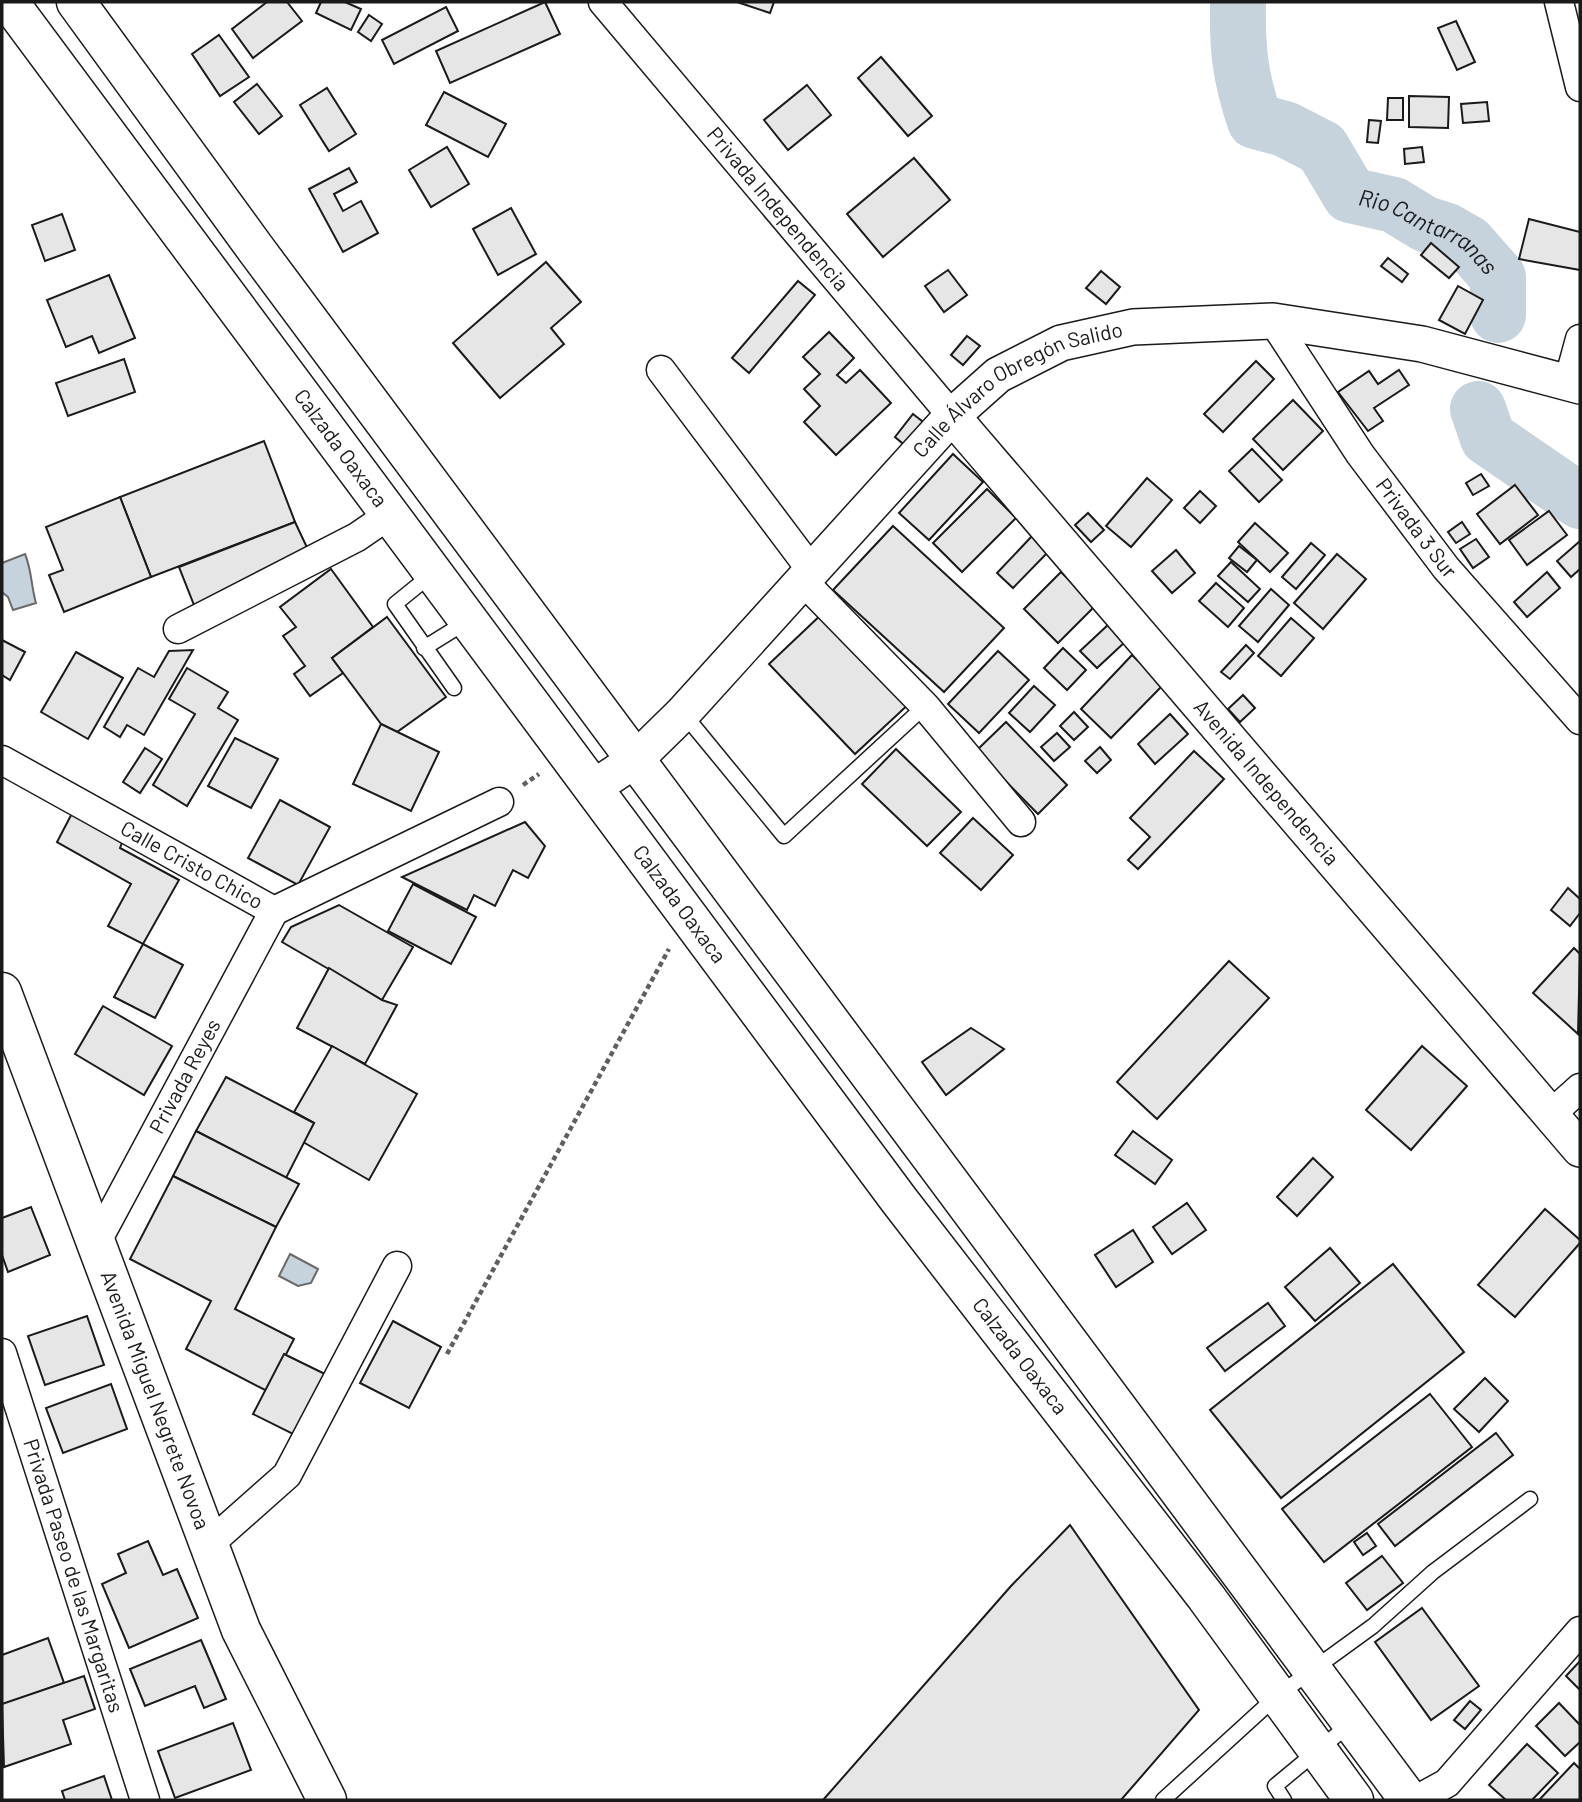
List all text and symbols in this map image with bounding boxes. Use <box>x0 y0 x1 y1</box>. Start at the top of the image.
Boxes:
street label: Privada Independencia <box>703 121 855 295</box>
water label: Rio Cantarranas <box>1356 182 1504 280</box>
street label: Calle Álvaro Obregón Salido <box>907 316 1125 462</box>
street label: Calzada Oaxaca <box>290 383 394 511</box>
street label: Privada 3 Sur <box>1372 473 1463 583</box>
street label: Avenida Independencia <box>1190 694 1345 870</box>
street label: Calle Cristo Chico <box>117 814 268 914</box>
street label: Calzada Oaxaca <box>628 839 733 967</box>
street label: Privada Reyes <box>143 1014 225 1137</box>
street label: Avenida Miguel Negrete Novoa <box>97 1267 216 1533</box>
street label: Calzada Oaxaca <box>968 1292 1074 1419</box>
street label: Privada Paseo de las Margaritas <box>19 1435 130 1715</box>

